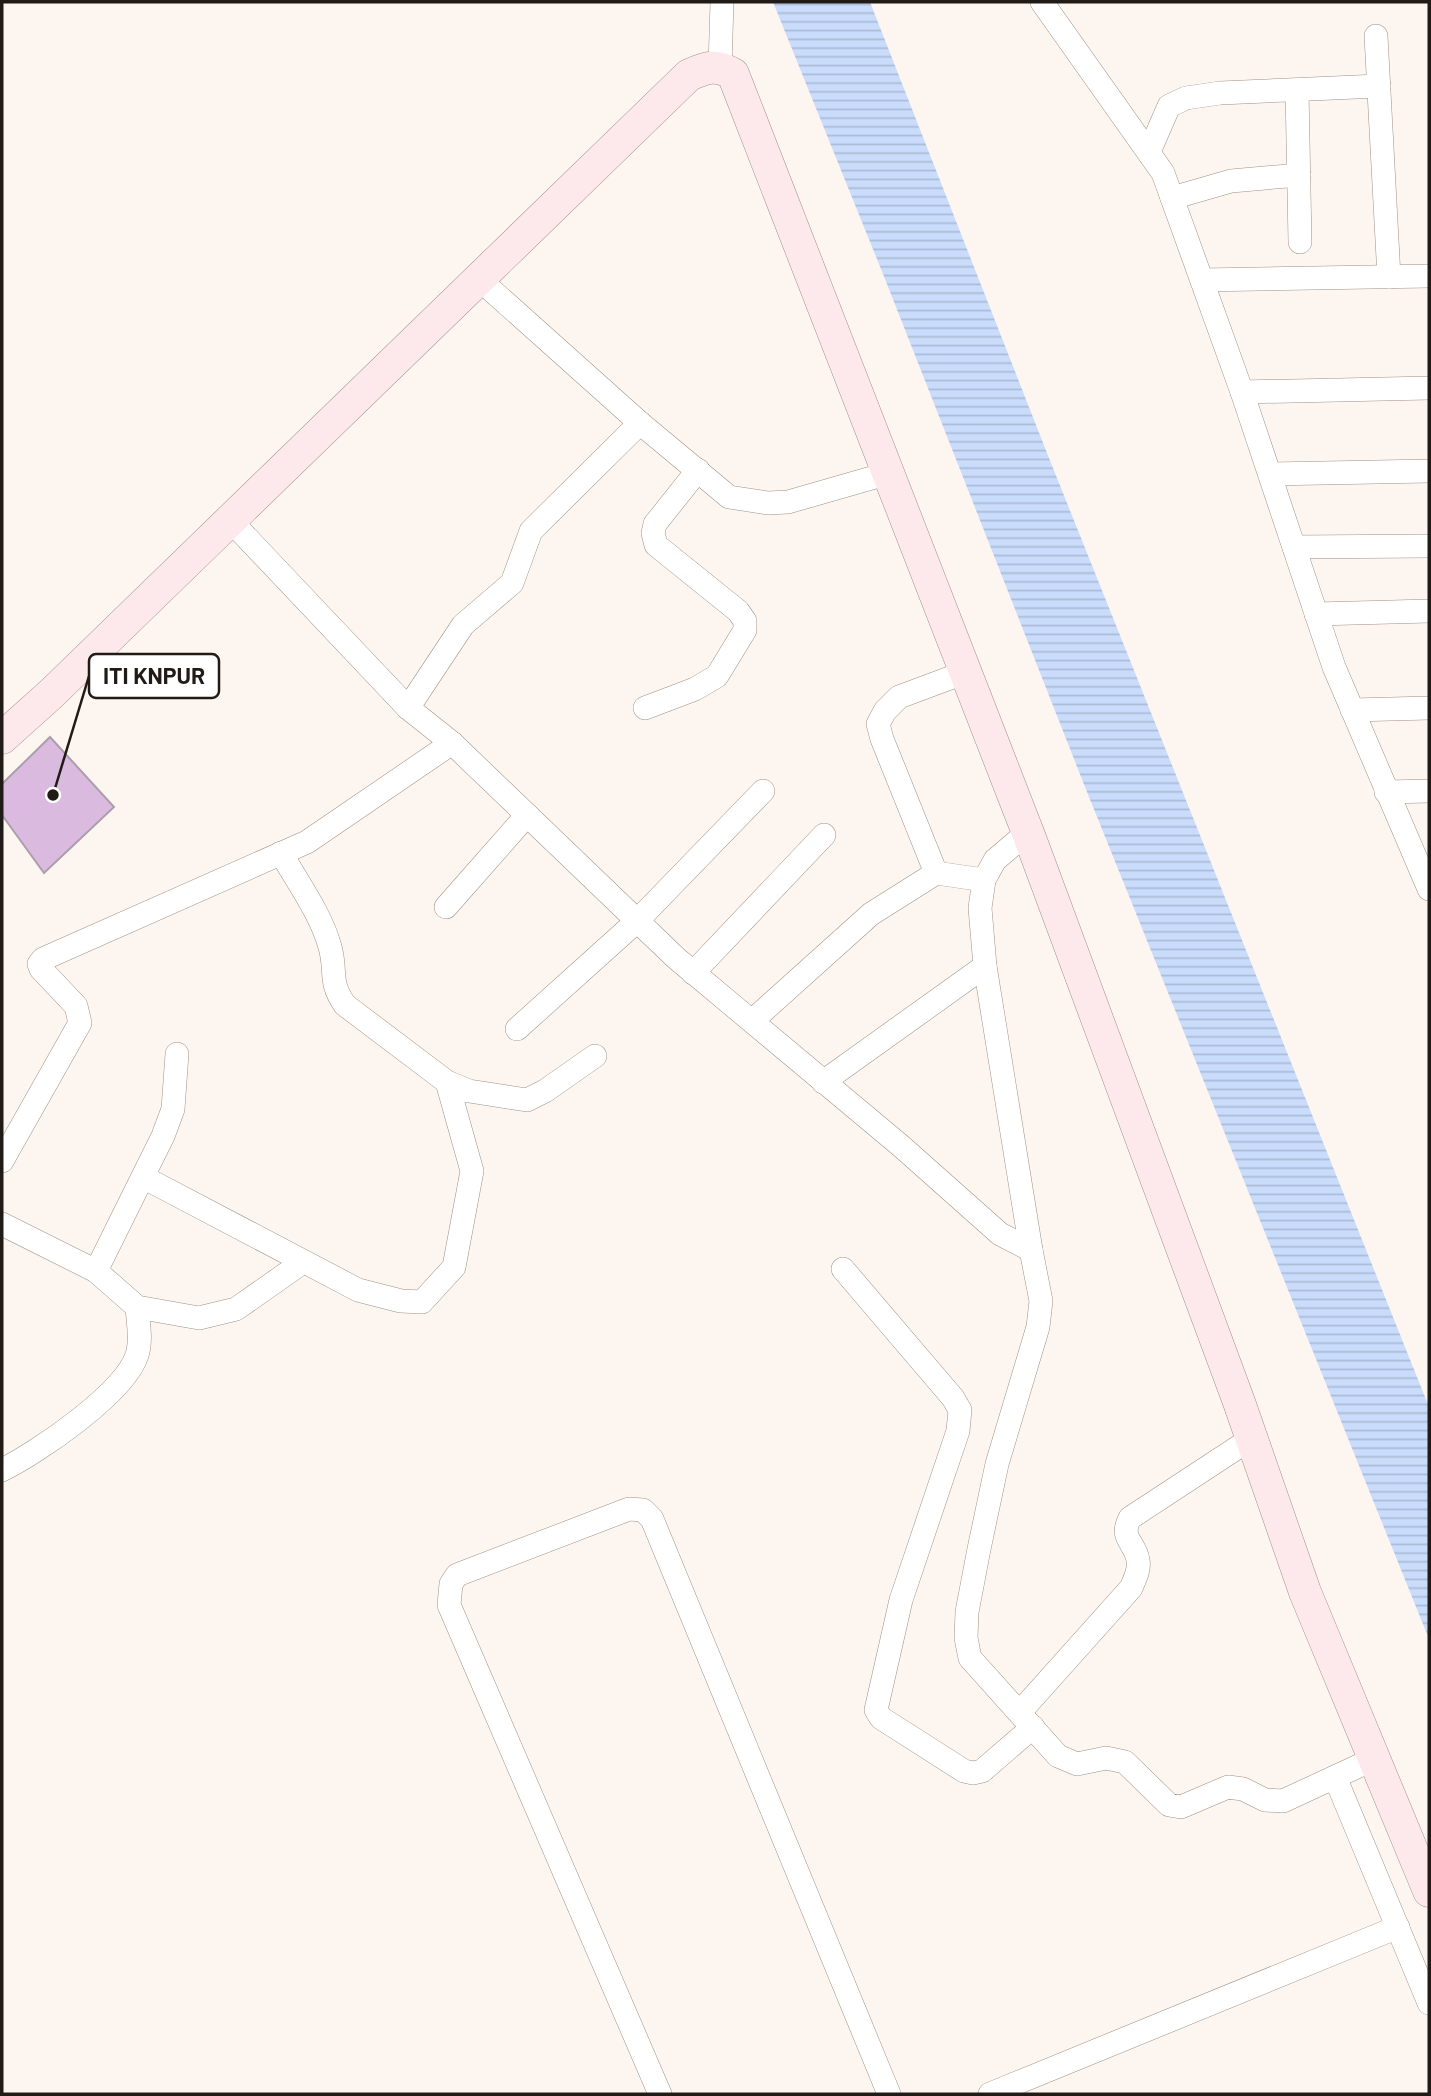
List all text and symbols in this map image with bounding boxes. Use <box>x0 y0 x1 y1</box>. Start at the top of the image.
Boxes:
callout: ITI KNPUR <box>89 654 219 698</box>
text: ITI KNPUR <box>103 661 205 689</box>

